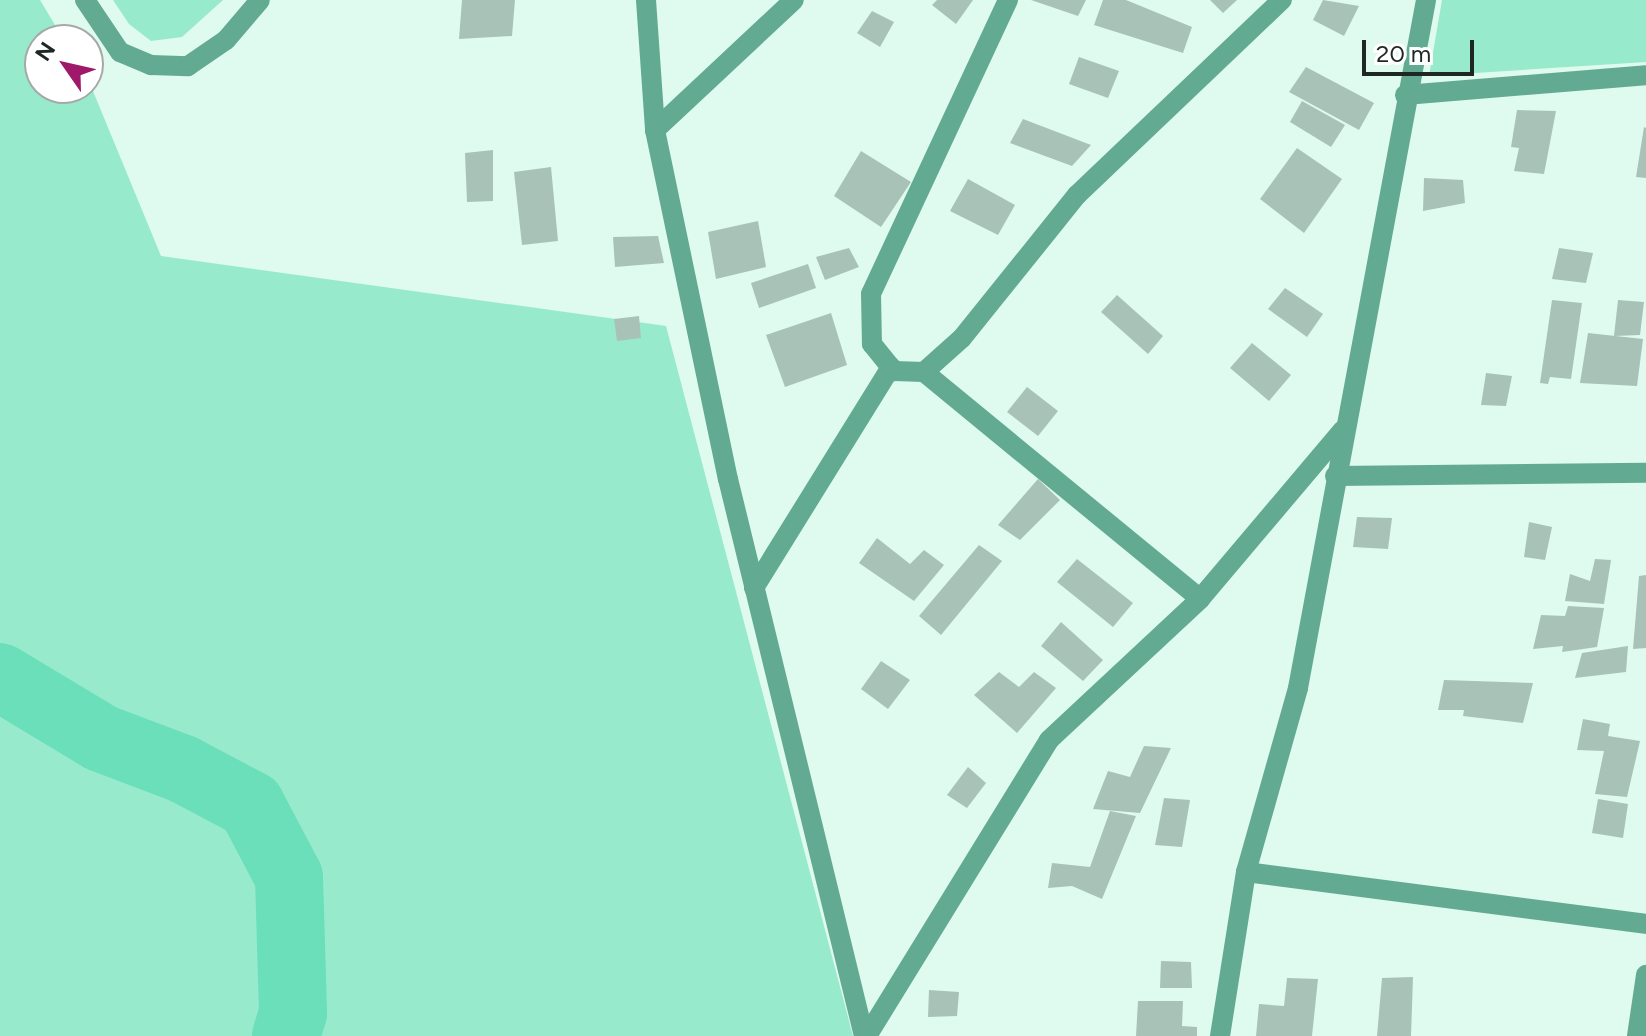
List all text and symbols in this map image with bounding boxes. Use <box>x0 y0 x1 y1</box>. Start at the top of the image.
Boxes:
north arrow <box>24 24 104 104</box>
scale bar <box>1366 24 1478 74</box>
text: N <box>29 37 61 66</box>
text: 20 m <box>1376 39 1431 68</box>

